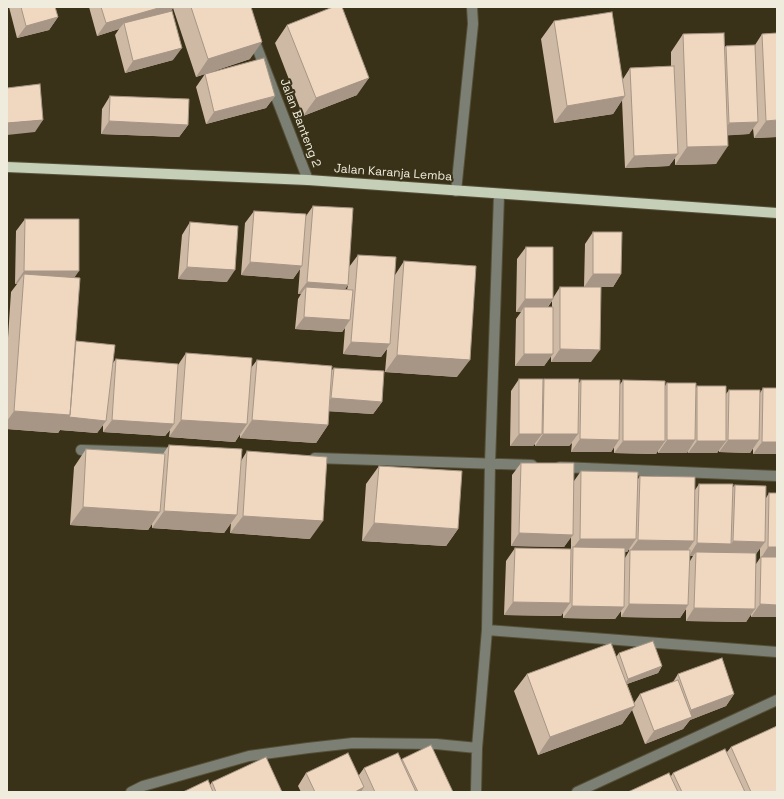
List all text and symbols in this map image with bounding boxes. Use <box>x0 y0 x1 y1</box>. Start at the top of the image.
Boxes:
street label: Jalan Banteng 2 <box>276 77 324 169</box>
street label: Jalan Karanja Lemba <box>333 162 453 184</box>

